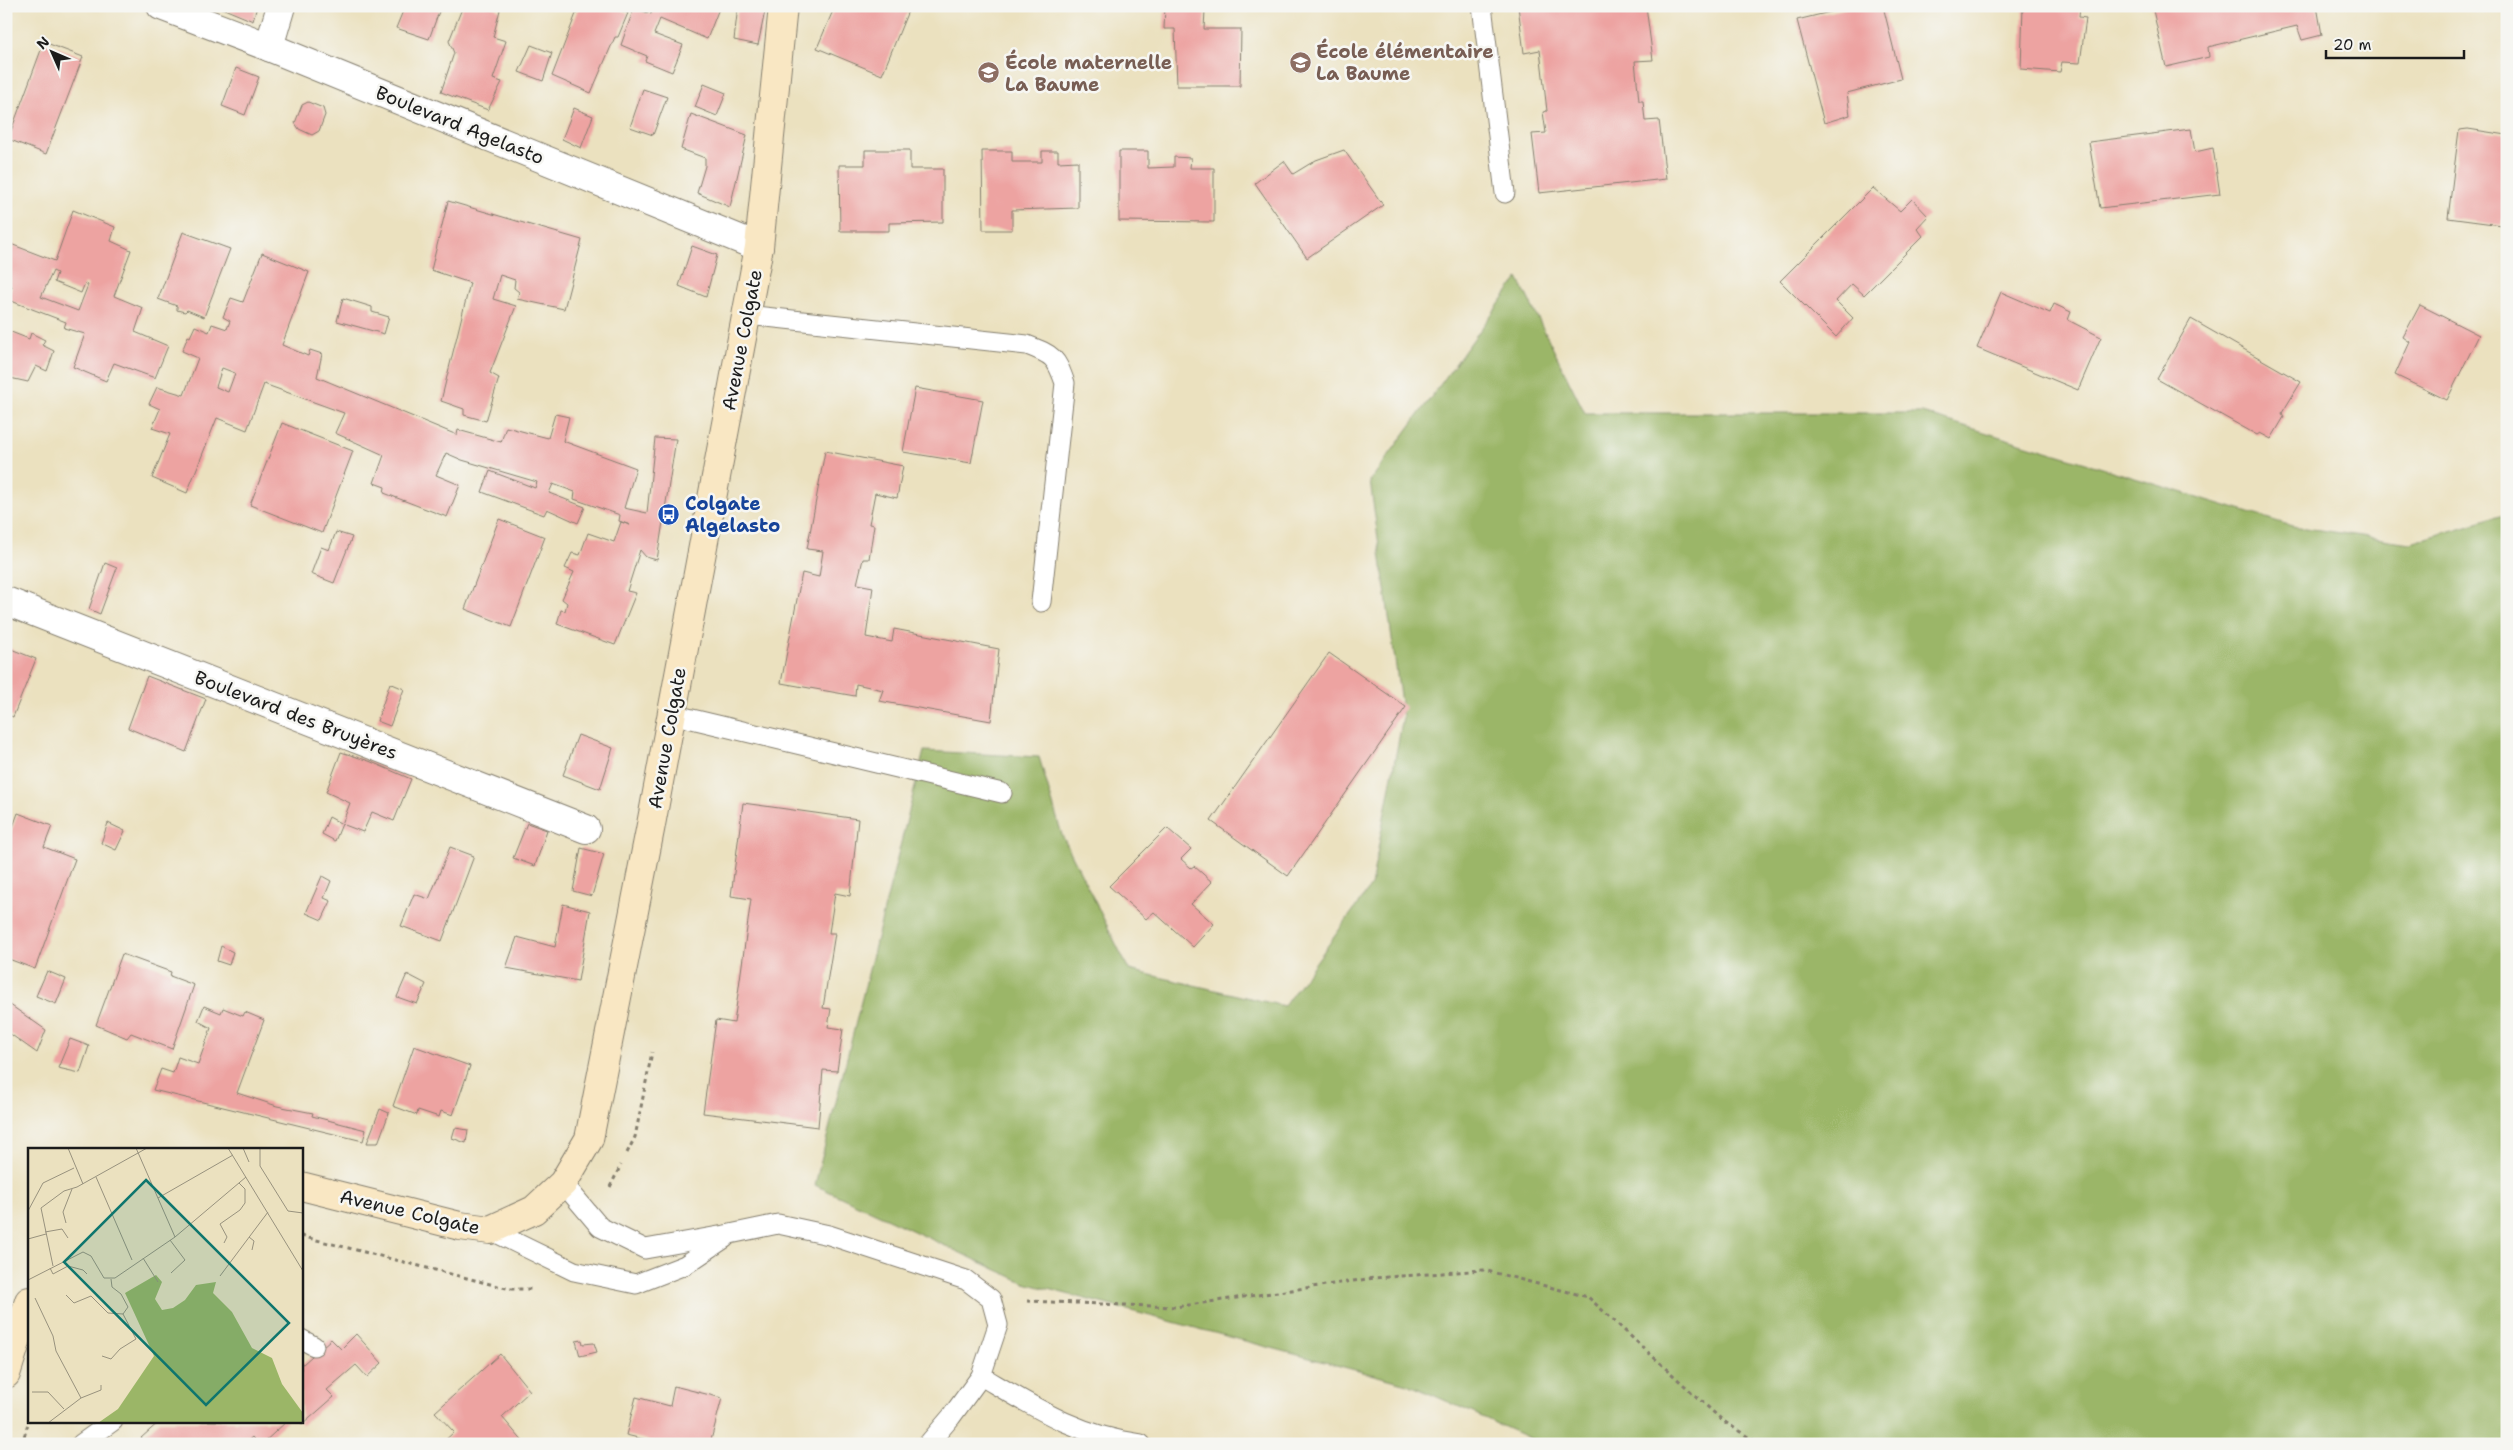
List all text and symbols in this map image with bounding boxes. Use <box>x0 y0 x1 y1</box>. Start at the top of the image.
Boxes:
north arrow <box>28 28 78 78</box>
scale bar <box>2326 28 2463 60</box>
text: N <box>33 33 53 53</box>
text: 20 m <box>2333 35 2372 55</box>
place label: École élémentaire La Baume <box>1316 38 1494 86</box>
place label: École maternelle La Baume <box>1005 49 1172 97</box>
school or university icon: École élémentaire La Baume <box>1288 50 1312 74</box>
school or university icon: École maternelle La Baume <box>977 61 1001 85</box>
street label: Boulevard Agelasto <box>372 80 548 170</box>
street label: Avenue Colgate <box>716 267 768 413</box>
place label: Colgate Algelasto <box>685 491 780 538</box>
bus stop icon: Colgate Algelasto <box>657 502 681 526</box>
street label: Boulevard des Bruyères <box>191 665 401 765</box>
street label: Avenue Colgate <box>642 665 692 811</box>
inset map <box>28 1148 302 1422</box>
street label: Avenue Colgate <box>337 1184 483 1240</box>

